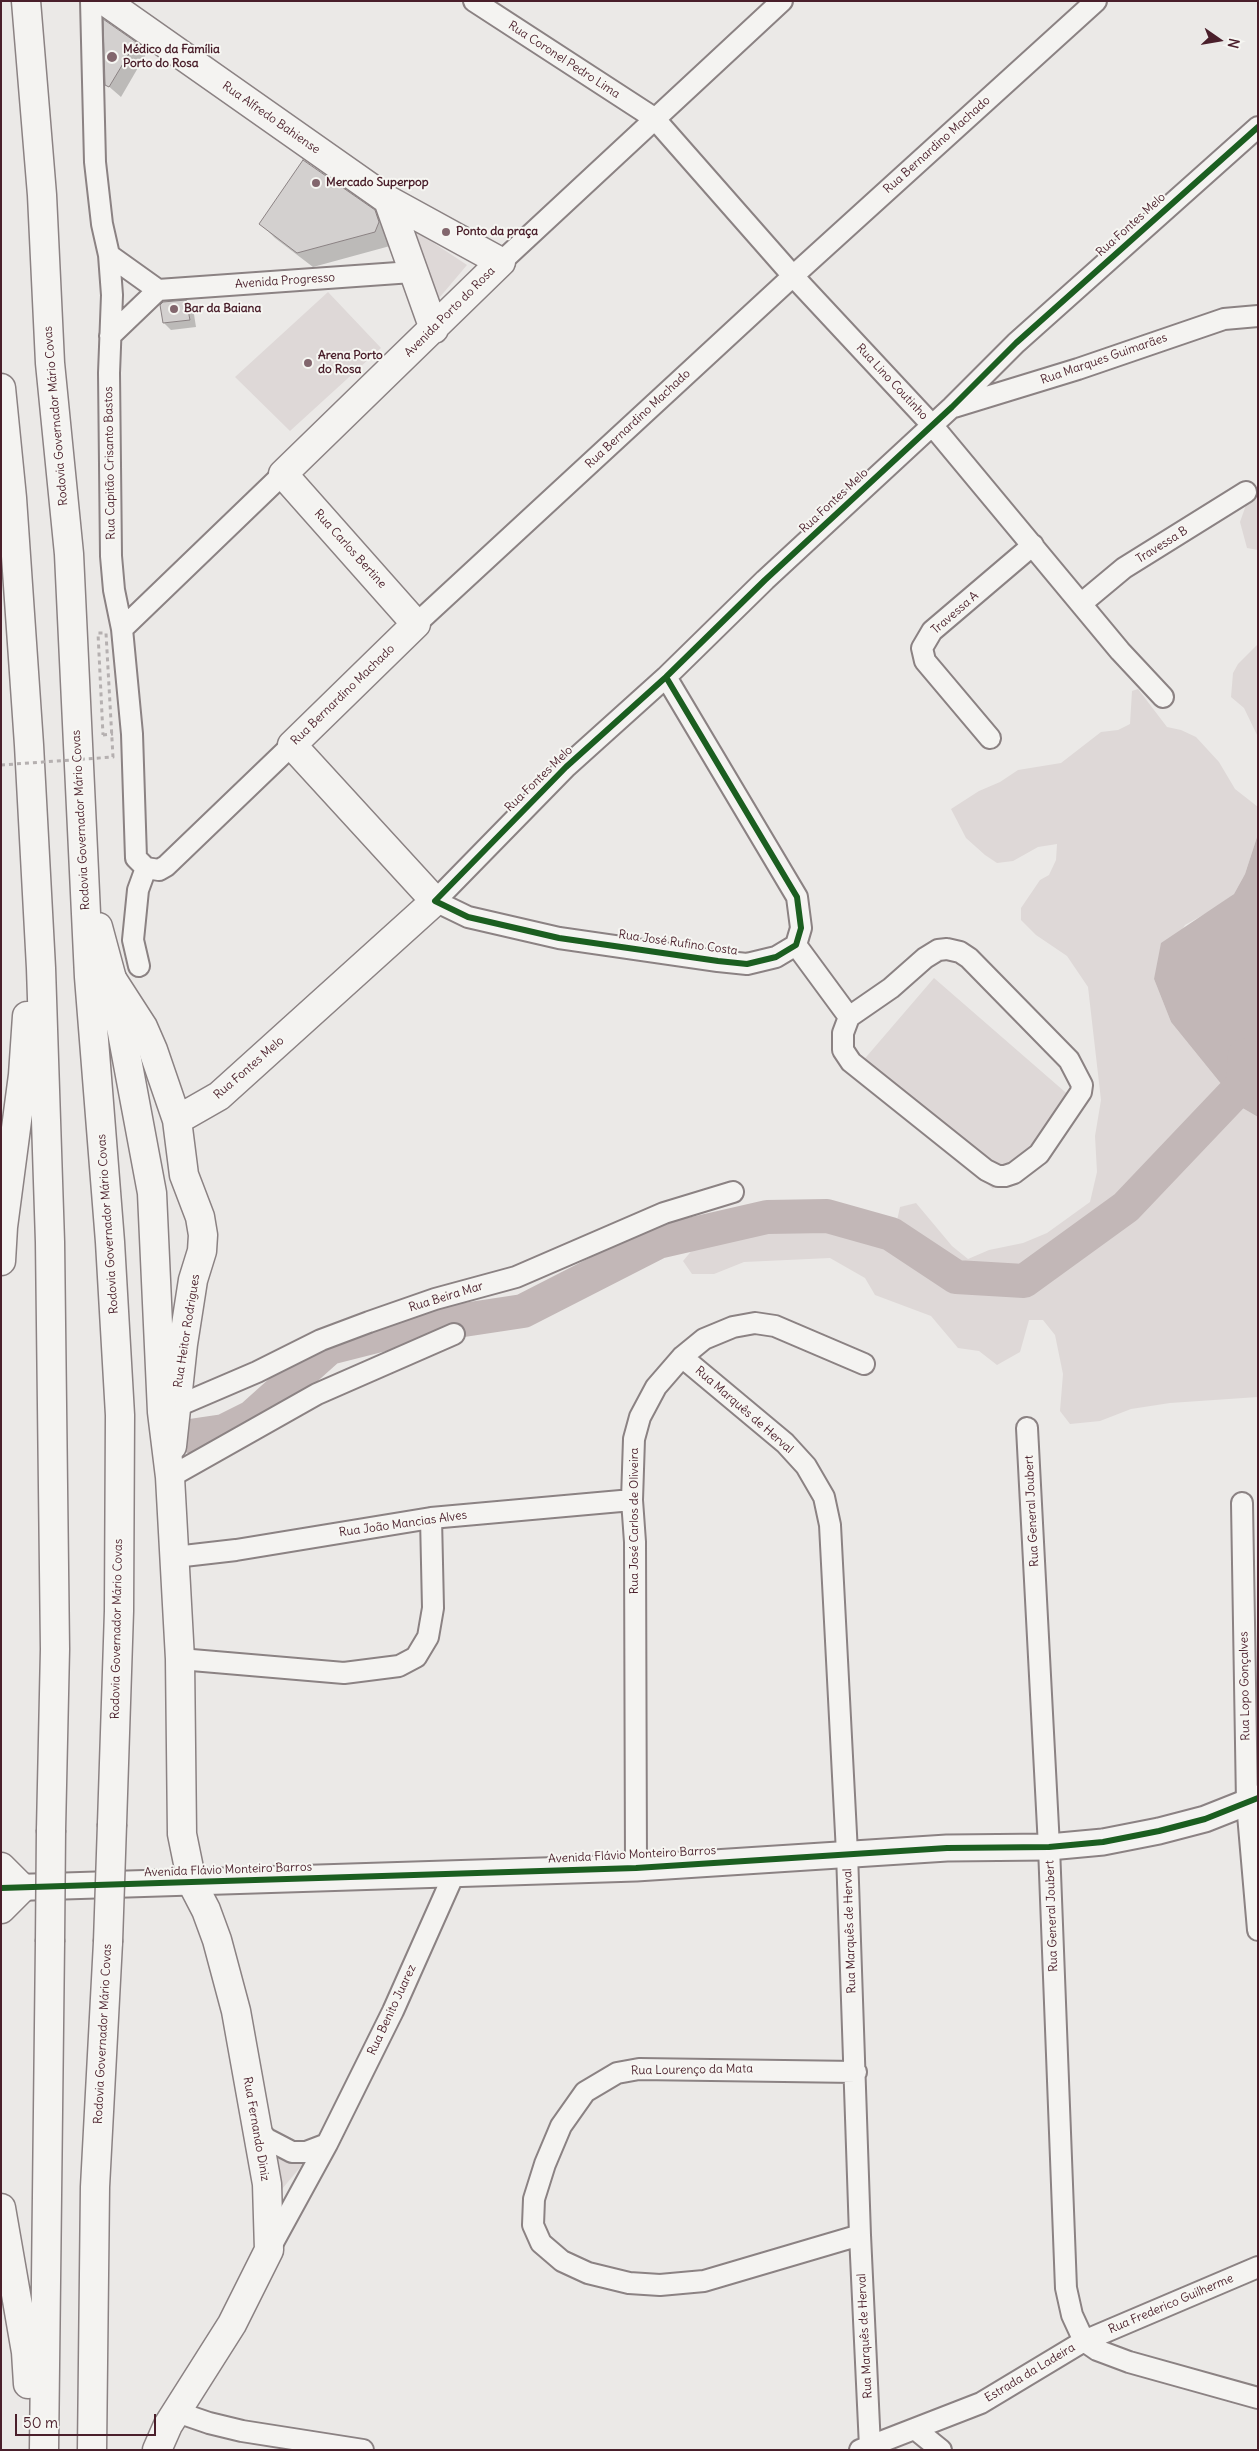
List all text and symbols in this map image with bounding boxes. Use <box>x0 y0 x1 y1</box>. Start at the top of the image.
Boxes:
north arrow <box>1194 15 1244 65</box>
street label: Rua Coronel Pedro Lima <box>505 18 623 102</box>
text: N <box>1224 37 1243 50</box>
place label: Médico da Família Porto do Rosa <box>123 43 220 71</box>
marker: Médico da Família Porto do Rosa <box>105 50 119 64</box>
street label: Rua Alfredo Bahiense <box>219 79 323 157</box>
street label: Rua Bernardino Machado <box>881 93 993 197</box>
place label: Mercado Superpop <box>326 176 429 190</box>
marker: Mercado Superpop <box>310 177 322 189</box>
street label: Rua Fontes Melo <box>1093 190 1169 260</box>
place label: Ponto da praça <box>456 225 538 239</box>
marker: Ponto da praça <box>440 226 452 238</box>
street label: Avenida Porto do Rosa <box>402 264 498 360</box>
street label: Avenida Progresso <box>234 270 336 292</box>
place label: Bar da Baiana <box>184 302 261 316</box>
marker: Bar da Baiana <box>168 303 180 315</box>
street label: Rodovia Governador Mário Covas <box>41 325 71 507</box>
street label: Rua Marques Guimarães <box>1039 331 1169 387</box>
street label: Rua Lino Coutinho <box>853 341 931 423</box>
place label: Arena Porto do Rosa <box>318 349 383 377</box>
marker: Arena Porto do Rosa <box>302 357 314 369</box>
street label: Rua Bernardino Machado <box>582 367 694 471</box>
street label: Rua Capitão Crisanto Bastos <box>101 386 119 540</box>
street label: Rua Fontes Melo <box>797 466 871 536</box>
street label: Rua Carlos Bertine <box>311 507 389 591</box>
street label: Travessa B <box>1134 524 1190 566</box>
street label: Travessa A <box>929 589 981 637</box>
street label: Rua Bernardino Machado <box>288 642 398 748</box>
street label: Rodovia Governador Mário Covas <box>69 730 93 910</box>
street label: Rua Fontes Melo <box>502 743 576 815</box>
street label: Rua José Rufino Costa <box>617 927 739 959</box>
street label: Rua Fontes Melo <box>211 1034 287 1102</box>
street label: Rodovia Governador Mário Covas <box>95 1133 121 1315</box>
street label: Rua Heitor Rodrigues <box>171 1273 203 1389</box>
street label: Rua Beira Mar <box>407 1279 485 1315</box>
street label: Rua Marquês de Herval <box>692 1363 796 1457</box>
street label: Rua José Carlos de Oliveira <box>628 1448 642 1594</box>
street label: Rua General Joubert <box>1022 1455 1042 1567</box>
street label: Rua João Mancias Alves <box>338 1508 468 1540</box>
street label: Rodovia Governador Mário Covas <box>108 1539 126 1719</box>
street label: Rua Lopo Gonçalves <box>1237 1631 1253 1741</box>
street label: Avenida Flávio Monteiro Barros <box>548 1843 716 1867</box>
street label: Avenida Flávio Monteiro Barros <box>144 1860 312 1880</box>
street label: Rua General Joubert <box>1043 1860 1061 1972</box>
street label: Rua Marquês de Herval <box>841 1868 859 1994</box>
street label: Rodovia Governador Mário Covas <box>91 1944 115 2124</box>
street label: Rua Benito Juarez <box>365 1962 419 2058</box>
street label: Rua Lourenço da Mata <box>631 2062 753 2078</box>
street label: Rua Fernando Diniz <box>240 2076 272 2182</box>
street label: Rua Frederico Guilherme <box>1106 2271 1236 2337</box>
street label: Rua Marquês de Herval <box>855 2273 875 2399</box>
street label: Estrada da Ladeira <box>982 2340 1078 2406</box>
scale bar <box>18 2404 159 2436</box>
text: 50 m <box>23 2413 58 2432</box>

